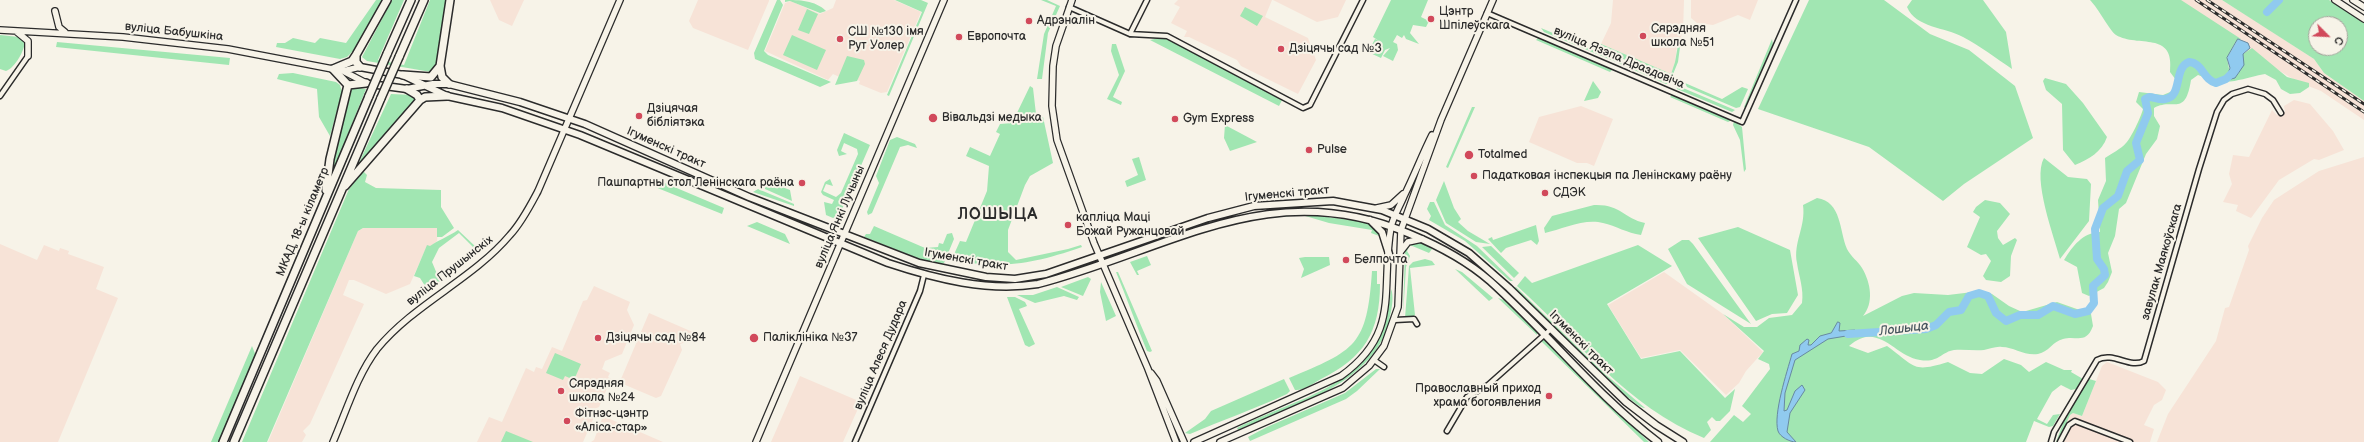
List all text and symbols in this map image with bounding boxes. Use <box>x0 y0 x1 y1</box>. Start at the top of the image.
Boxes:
place label: Цэнтр Шпілеўскага <box>1439 5 1510 33</box>
place label: Адрэналін <box>1037 14 1095 28</box>
marker: Цэнтр Шпілеўскага <box>1426 14 1436 24</box>
marker: Адрэналін <box>1024 16 1034 26</box>
north arrow <box>2308 16 2348 56</box>
street label: вуліца Бабушкіна <box>124 20 224 44</box>
place label: Сярэдняя школа №51 <box>1651 22 1714 50</box>
street label: вуліца Язэпа Драздовіча <box>1551 24 1687 92</box>
place label: СШ №130 імя Рут Уолер <box>848 25 924 53</box>
place label: Европочта <box>967 30 1026 44</box>
marker: Сярэдняя школа №51 <box>1638 31 1648 41</box>
marker: Европочта <box>954 32 964 42</box>
marker: СШ №130 імя Рут Уолер <box>835 34 845 44</box>
text: С <box>2331 35 2346 47</box>
place label: Дзіцячы сад №3 <box>1289 42 1382 56</box>
marker: Дзіцячы сад №3 <box>1276 44 1286 54</box>
place label: Дзіцячая бібліятэка <box>647 102 705 130</box>
marker: Дзіцячая бібліятэка <box>634 111 644 121</box>
place label: Вівальдзі медыка <box>942 111 1042 125</box>
marker: Вівальдзі медыка <box>927 112 939 124</box>
place label: Gym Express <box>1183 112 1254 126</box>
marker: Gym Express <box>1170 114 1180 124</box>
street label: Ігуменскі тракт <box>624 124 708 172</box>
place label: Pulse <box>1317 143 1347 157</box>
marker: Pulse <box>1304 145 1314 155</box>
place label: Totalmed <box>1478 148 1527 162</box>
marker: Totalmed <box>1463 149 1475 161</box>
street label: вуліца Янкі Лучыны <box>812 163 868 271</box>
street label: МКАД, 18-ы кіламетр <box>274 165 332 279</box>
place label: Падатковая інспекцыя па Ленінскаму раёну <box>1482 169 1732 183</box>
marker: Падатковая інспекцыя па Ленінскаму раёну <box>1469 171 1479 181</box>
place label: Пашпартны стол Ленінскага раёна <box>597 176 794 190</box>
marker: Пашпартны стол Ленінскага раёна <box>797 178 807 188</box>
street label: Ігуменскі тракт <box>1244 183 1330 205</box>
place label: СДЭК <box>1553 186 1585 200</box>
marker: СДЭК <box>1540 188 1550 198</box>
street label: завулак Маякоўскага <box>2138 202 2186 322</box>
district label: ЛОШЫЦА <box>958 205 1038 225</box>
place label: капліца Маці Божай Ружанцовай <box>1076 211 1184 239</box>
marker: капліца Маці Божай Ружанцовай <box>1063 220 1073 230</box>
street label: вуліца Прушынскіх <box>404 233 496 309</box>
street label: Ігуменскі тракт <box>923 246 1009 274</box>
place label: Белпочта <box>1354 253 1408 267</box>
marker: Белпочта <box>1341 255 1351 265</box>
street label: вуліца Алеся Дудара <box>851 298 911 412</box>
street label: Ігуменскі тракт <box>1546 308 1616 378</box>
water label: Лошыца <box>1878 318 1930 340</box>
place label: Дзіцячы сад №84 <box>606 331 706 345</box>
place label: Паліклініка №37 <box>763 331 857 345</box>
marker: Паліклініка №37 <box>748 332 760 344</box>
marker: Дзіцячы сад №84 <box>593 333 603 343</box>
place label: Сярэдняя школа №24 <box>569 377 635 405</box>
place label: Православный приход храма богоявления <box>1415 382 1541 410</box>
marker: Сярэдняя школа №24 <box>556 386 566 396</box>
marker: Православный приход храма богоявления <box>1544 391 1554 401</box>
place label: Фітнэс-цэнтр «Аліса-стар» <box>575 407 648 435</box>
marker: Фітнэс-цэнтр «Аліса-стар» <box>562 416 572 426</box>

